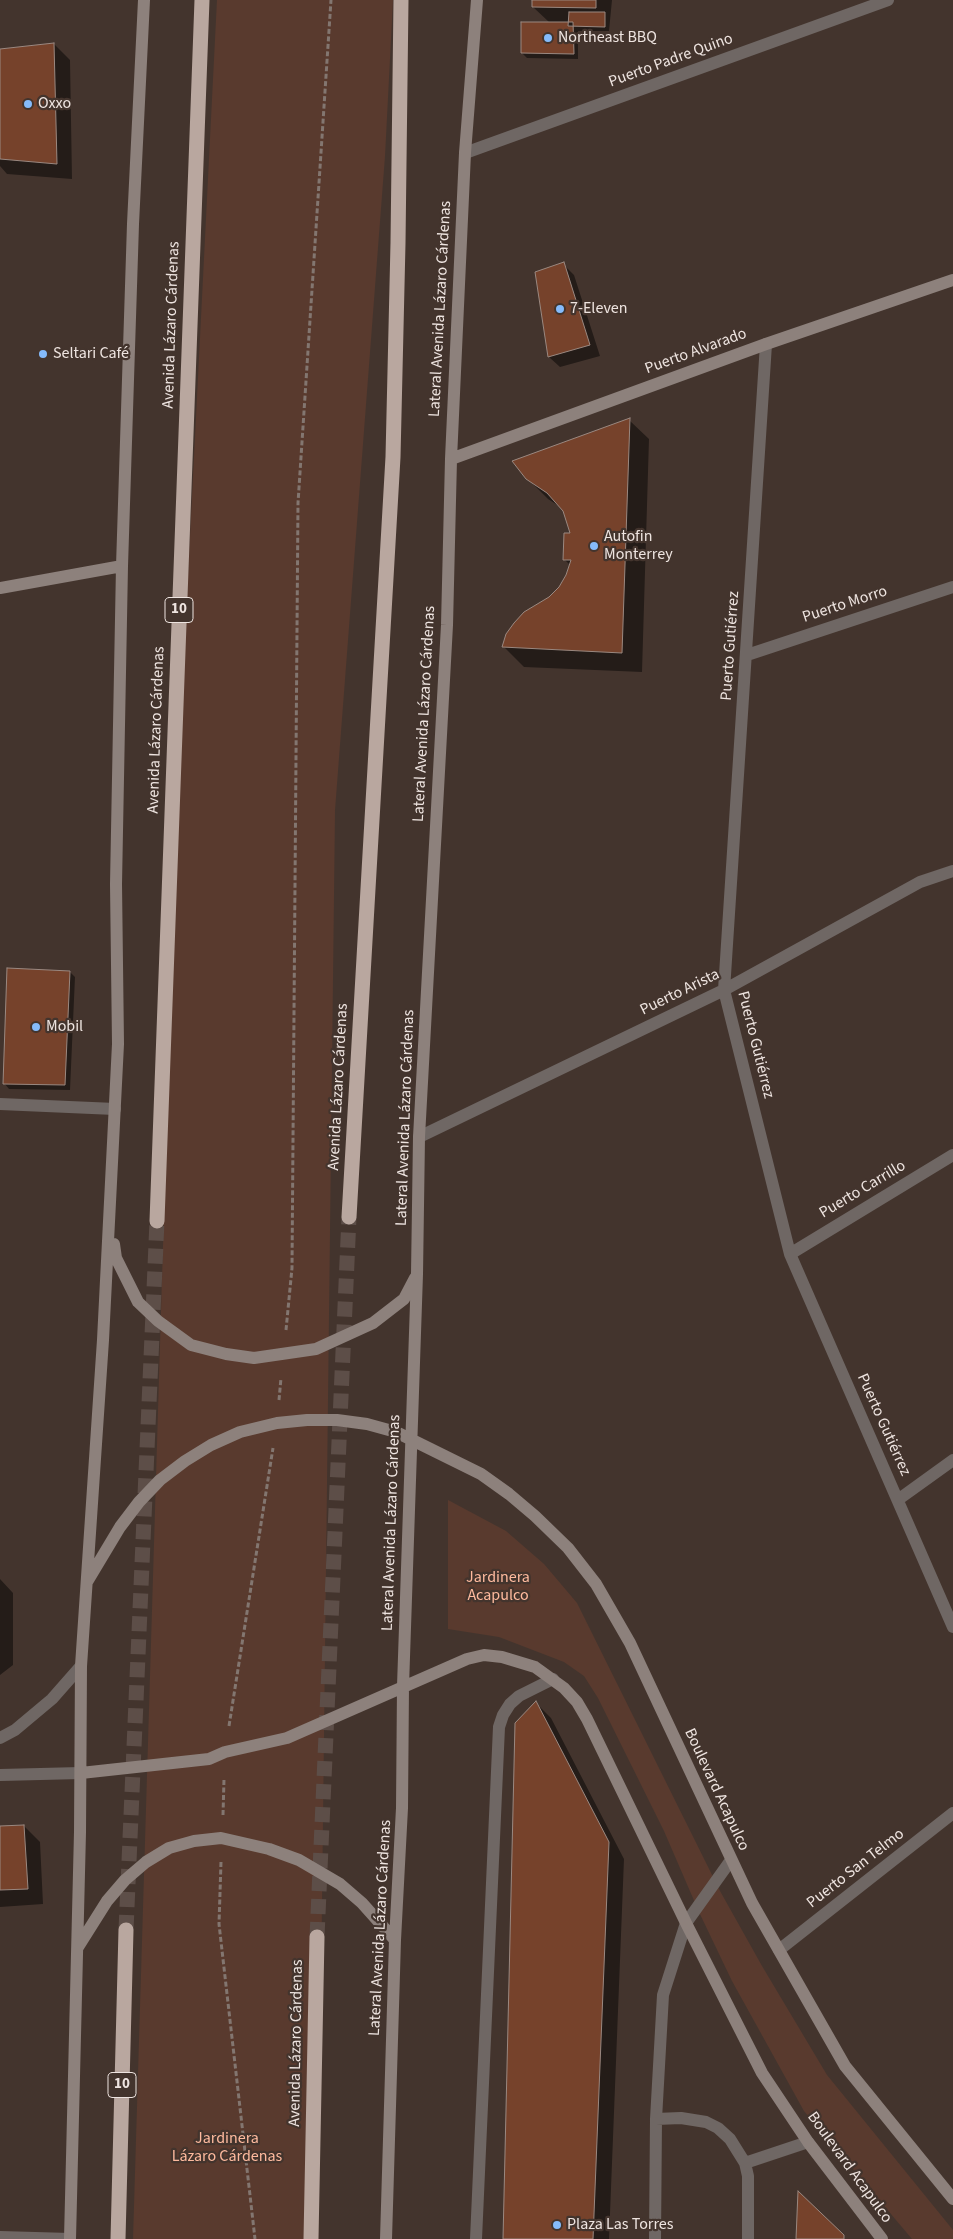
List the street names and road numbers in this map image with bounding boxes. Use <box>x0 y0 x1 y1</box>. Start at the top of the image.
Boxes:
street label: Puerto Padre Quino <box>606 30 736 92</box>
street label: Lateral Avenida Lázaro Cárdenas <box>426 200 456 418</box>
street label: Avenida Lázaro Cárdenas <box>159 241 185 409</box>
street label: Puerto Alvarado <box>642 325 750 379</box>
street label: Puerto Morro <box>800 582 890 628</box>
street label: Puerto Gutiérrez <box>718 591 744 701</box>
road number: 10 <box>165 598 193 622</box>
street label: Lateral Avenida Lázaro Cárdenas <box>410 605 440 823</box>
street label: Avenida Lázaro Cárdenas <box>144 646 170 814</box>
street label: Puerto Arista <box>637 966 723 1020</box>
street label: Puerto Gutiérrez <box>732 989 778 1101</box>
street label: Avenida Lázaro Cárdenas <box>325 1003 353 1171</box>
street label: Lateral Avenida Lázaro Cárdenas <box>393 1009 419 1227</box>
street label: Puerto Carrillo <box>816 1157 910 1223</box>
street label: Puerto Gutiérrez <box>852 1371 914 1479</box>
street label: Lateral Avenida Lázaro Cárdenas <box>379 1414 405 1632</box>
street label: Boulevard Acapulco <box>679 1726 753 1854</box>
street label: Lateral Avenida Lázaro Cárdenas <box>366 1819 396 2037</box>
street label: Puerto San Telmo <box>803 1825 909 1913</box>
street label: Avenida Lázaro Cárdenas <box>286 1959 308 2127</box>
road number: 10 <box>108 2072 136 2098</box>
street label: Boulevard Acapulco <box>802 2109 896 2227</box>

